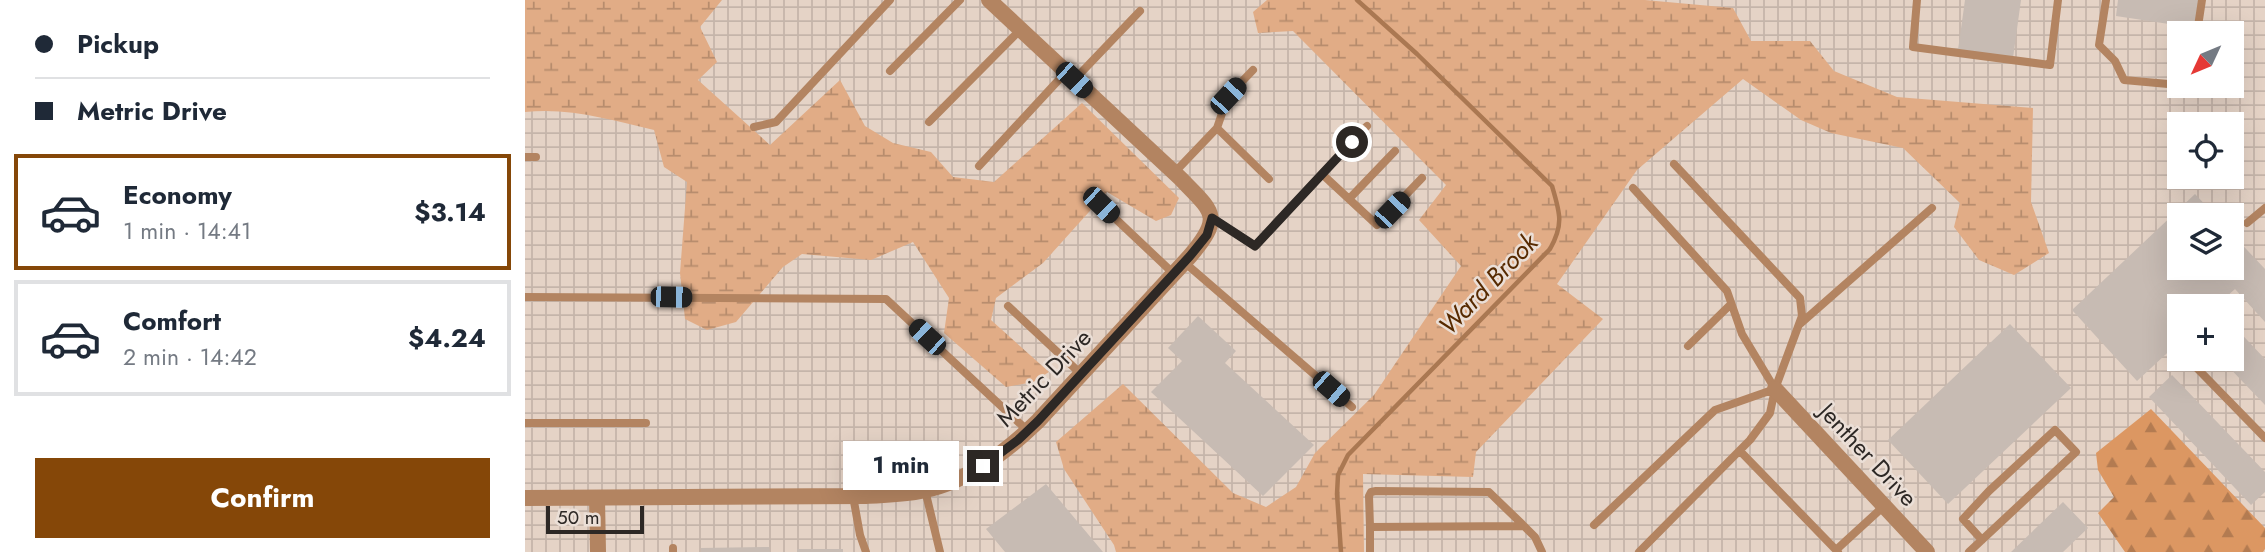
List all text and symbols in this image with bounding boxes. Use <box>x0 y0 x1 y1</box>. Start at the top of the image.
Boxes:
north arrow <box>2167 21 2243 98</box>
map controls <box>2167 21 2244 371</box>
text: Pickup <box>77 25 159 63</box>
car <box>1052 58 1097 102</box>
car <box>1206 73 1251 119</box>
text: Metric Drive <box>77 92 227 130</box>
button: locate <box>2167 112 2244 189</box>
route start <box>1336 126 1368 158</box>
text: Economy <box>123 176 232 214</box>
icon: car <box>39 181 102 244</box>
car <box>1079 183 1124 227</box>
car <box>1370 188 1415 232</box>
text: $3.14 <box>414 193 486 231</box>
button: layers <box>2167 203 2244 280</box>
text: 1 min · 14:41 <box>123 214 251 248</box>
water label: Ward Brook <box>1430 223 1548 343</box>
car <box>650 286 693 308</box>
button: + <box>2167 294 2244 371</box>
text: Comfort <box>123 302 221 340</box>
icon: car <box>39 307 102 370</box>
car <box>905 315 950 359</box>
text: $4.24 <box>408 319 486 357</box>
street label: Metric Drive <box>988 321 1099 434</box>
text: 2 min · 14:42 <box>123 340 257 374</box>
car <box>1309 367 1354 411</box>
street label: Jenther Drive <box>1809 393 1926 514</box>
callout: 1 min <box>843 442 959 490</box>
text: 1 min <box>872 448 930 482</box>
route end <box>967 450 999 482</box>
button: Confirm <box>35 458 490 538</box>
scale bar <box>546 503 644 535</box>
text: 50 m <box>557 504 600 531</box>

